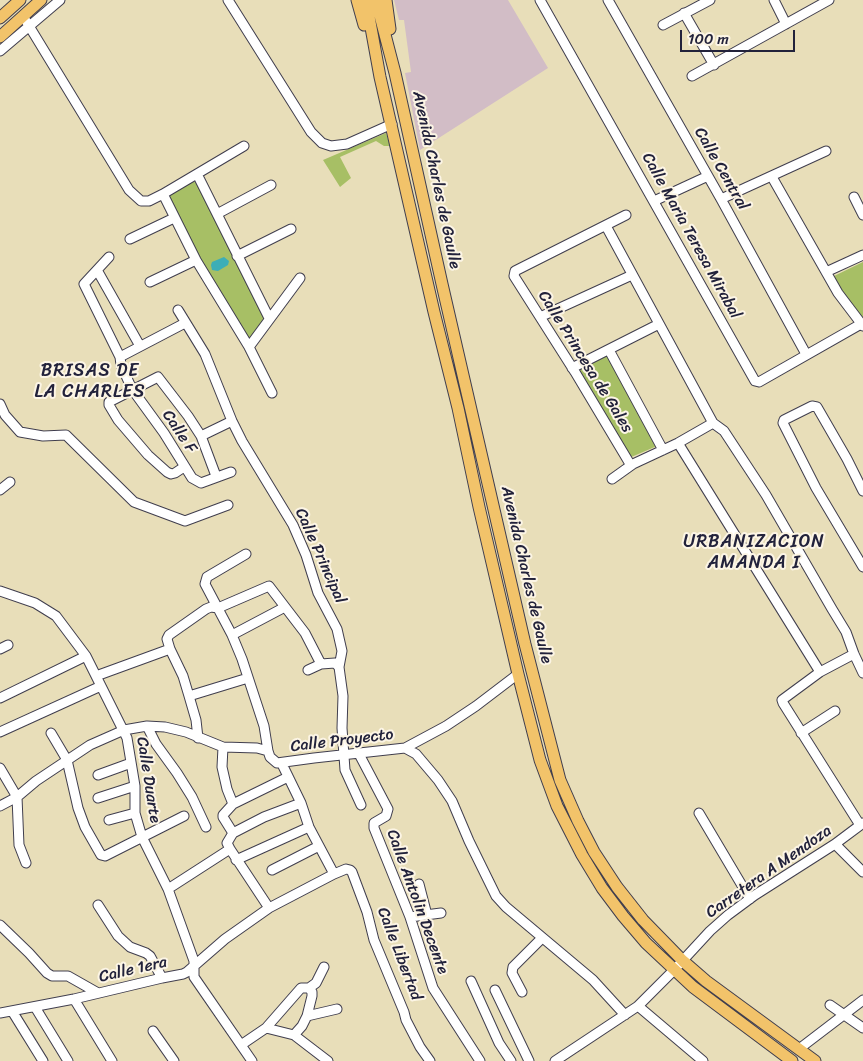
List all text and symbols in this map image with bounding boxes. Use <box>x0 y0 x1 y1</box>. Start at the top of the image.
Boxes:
scale bar <box>683 20 798 52</box>
text: 100 m <box>688 26 729 52</box>
street label: Avenida Charles de Gaulle <box>408 89 464 271</box>
street label: Calle Central <box>690 124 752 214</box>
street label: Calle Maria Teresa Mirabal <box>637 150 745 322</box>
street label: Calle Princesa de Gales <box>534 288 636 436</box>
district label: BRISAS DE LA CHARLES <box>33 360 147 402</box>
street label: Calle F <box>158 407 200 457</box>
street label: Avenida Charles de Gaulle <box>496 485 556 665</box>
street label: Calle Principal <box>290 505 350 607</box>
district label: URBANIZACION AMANDA I <box>683 531 825 574</box>
street label: Calle Proyecto <box>290 725 394 757</box>
street label: Calle Duarte <box>132 736 164 824</box>
street label: Carretera A Mendoza <box>702 821 836 923</box>
street label: Calle Antolin Decente <box>382 827 452 977</box>
street label: Calle Libertad <box>373 905 425 1003</box>
street label: Calle 1era <box>97 953 169 987</box>

